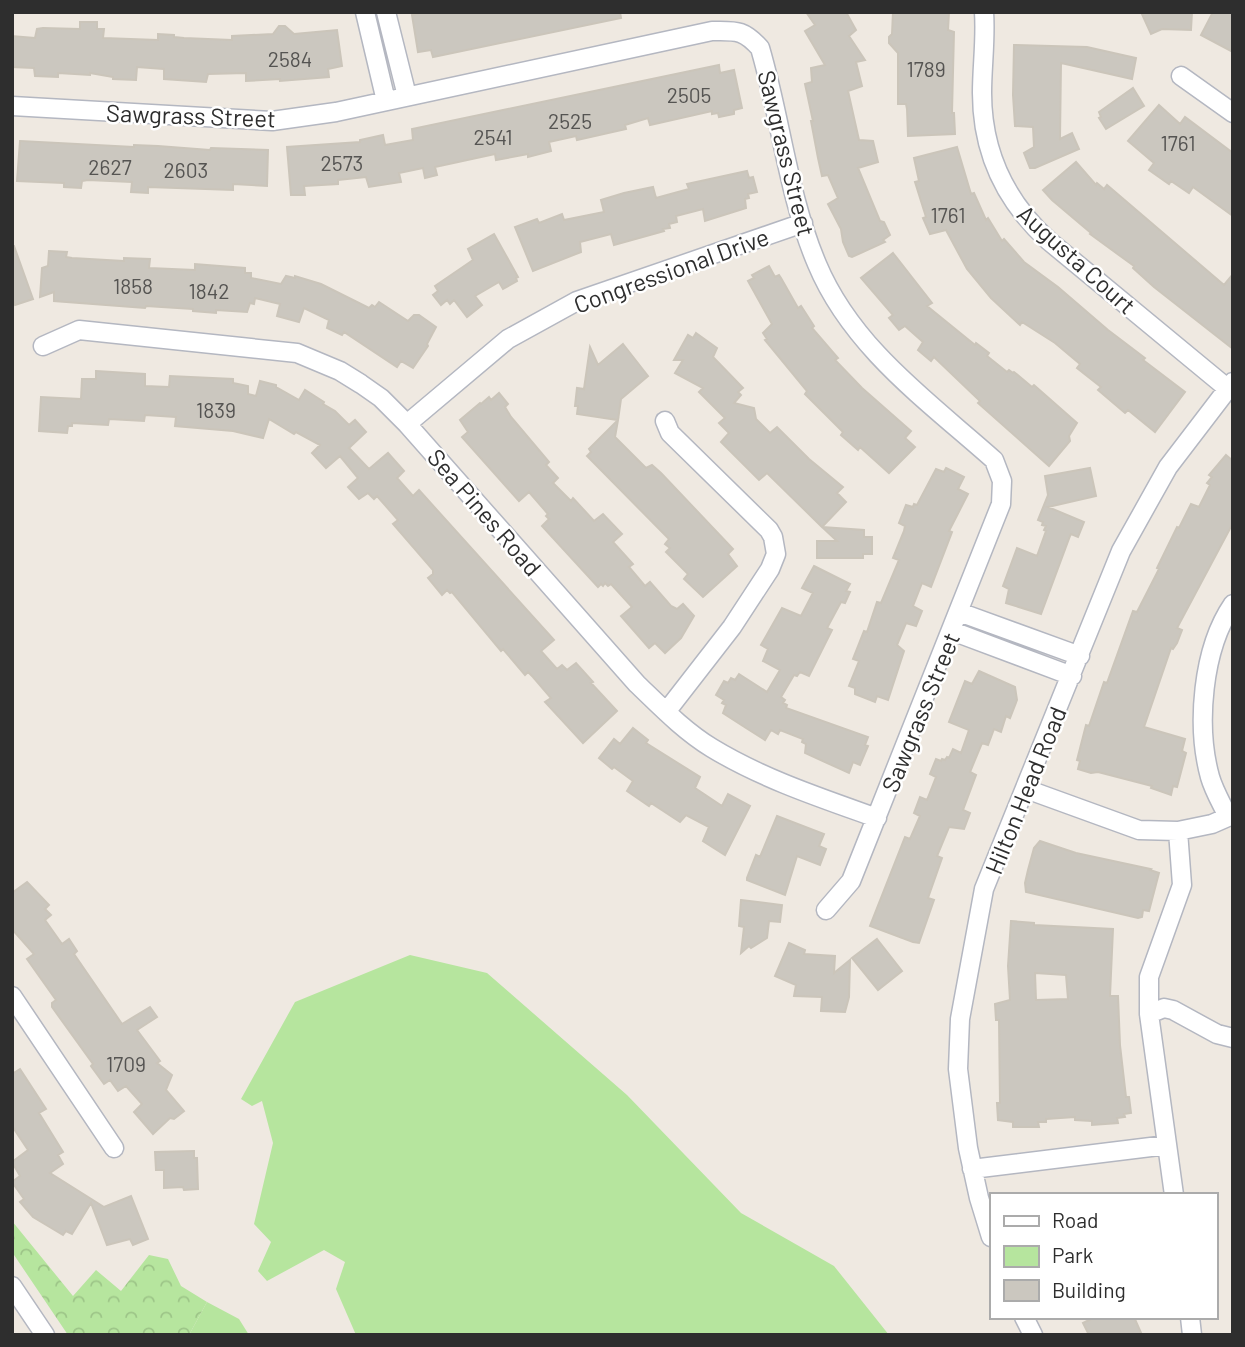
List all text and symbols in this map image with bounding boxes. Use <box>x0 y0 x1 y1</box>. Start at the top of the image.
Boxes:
house number: 2584 <box>268 46 312 71</box>
house number: 1789 <box>906 56 946 81</box>
street label: Sawgrass Street <box>752 67 822 239</box>
house number: 2505 <box>667 82 711 107</box>
street label: Sawgrass Street <box>106 98 276 132</box>
house number: 2525 <box>548 108 592 133</box>
house number: 2541 <box>473 124 513 149</box>
house number: 1761 <box>1160 130 1196 155</box>
house number: 2573 <box>321 150 363 175</box>
house number: 2627 <box>88 154 132 179</box>
house number: 2603 <box>164 157 208 182</box>
street label: Augusta Court <box>1012 198 1142 320</box>
house number: 1761 <box>930 202 966 227</box>
street label: Congressional Drive <box>569 221 773 319</box>
house number: 1858 <box>113 273 153 298</box>
house number: 1842 <box>188 278 230 303</box>
house number: 1839 <box>196 397 236 422</box>
street label: Sea Pines Road <box>422 443 548 581</box>
street label: Sawgrass Street <box>875 628 965 796</box>
street label: Hilton Head Road <box>978 702 1072 878</box>
house number: 1709 <box>106 1051 146 1076</box>
legend <box>990 1193 1217 1319</box>
text: Road <box>1052 1207 1098 1232</box>
text: Park <box>1052 1242 1093 1267</box>
text: Building <box>1052 1277 1126 1302</box>

